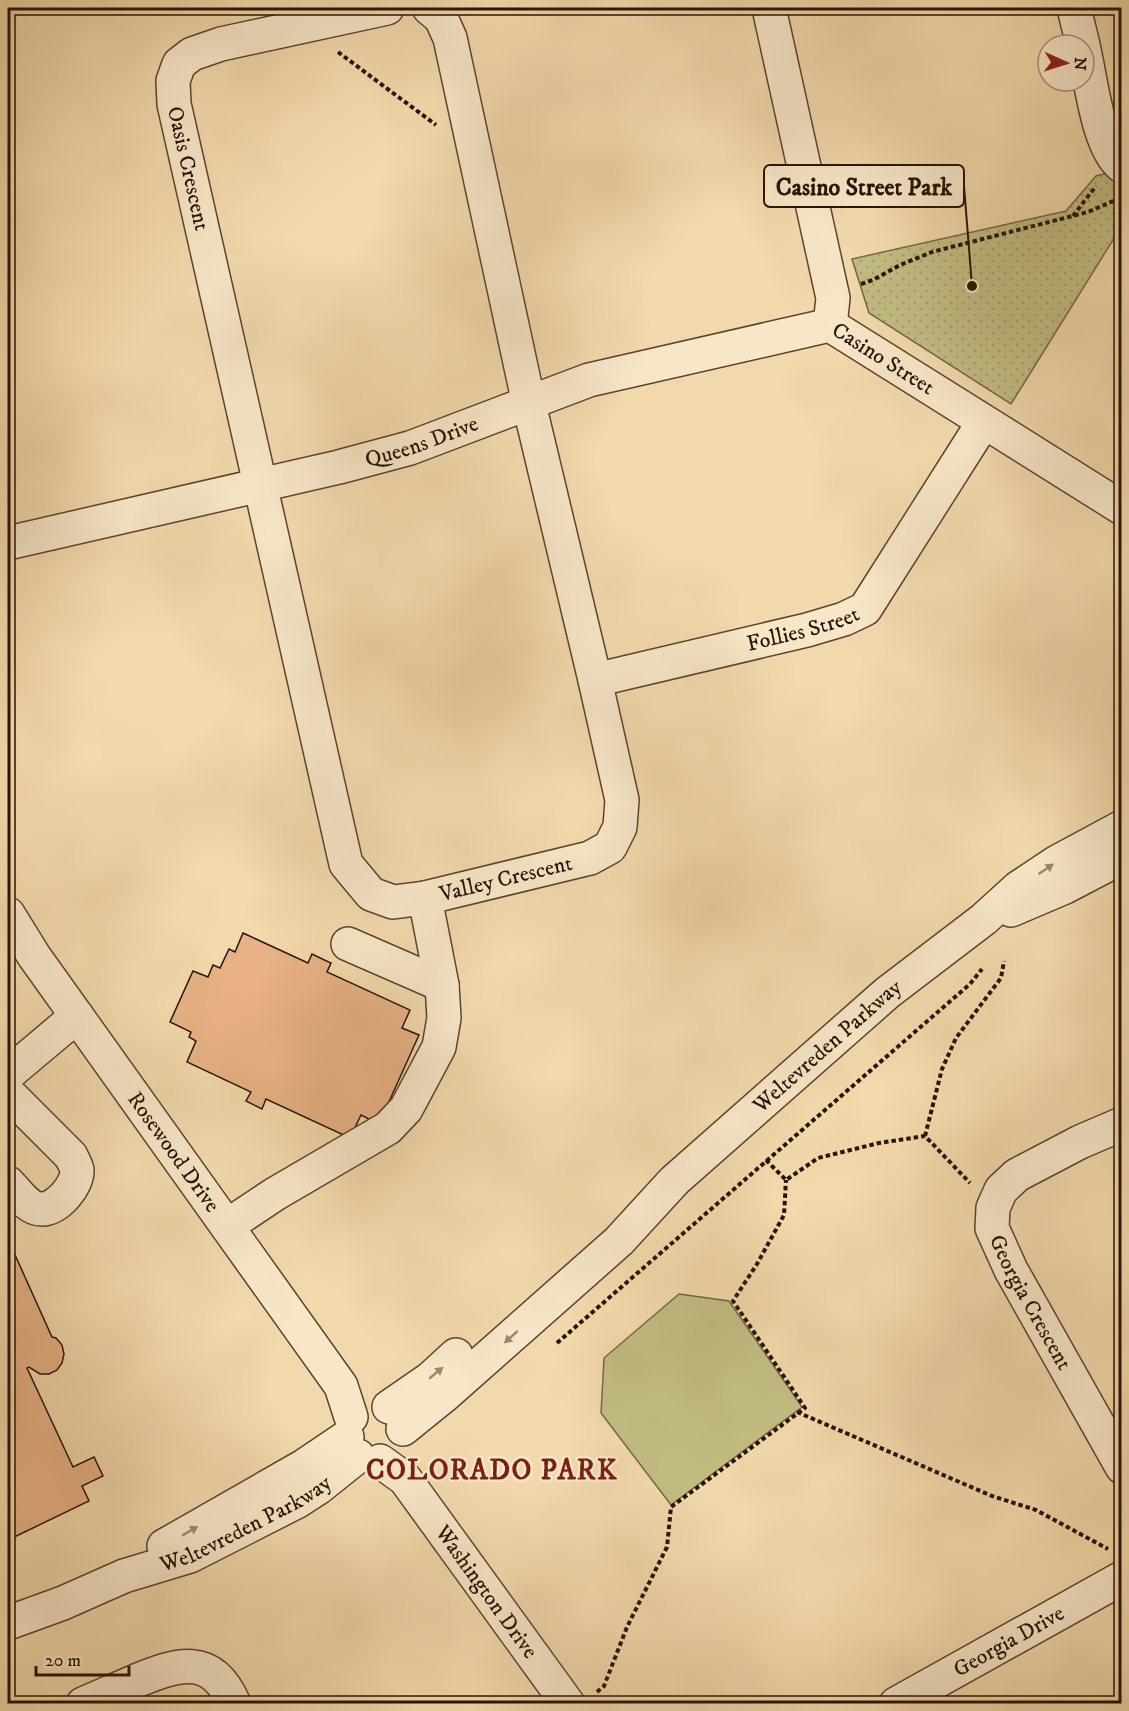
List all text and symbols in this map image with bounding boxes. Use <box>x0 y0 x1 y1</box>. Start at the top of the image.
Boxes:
north arrow <box>1036 33 1096 93</box>
text: N <box>1070 57 1090 71</box>
street label: Oasis Crescent <box>161 104 216 233</box>
callout: Casino Street Park <box>764 165 964 207</box>
text: Casino Street Park <box>776 173 953 203</box>
street label: Casino Street <box>827 316 940 401</box>
street label: Queens Drive <box>362 410 482 473</box>
street label: Follies Street <box>744 600 864 657</box>
street label: Valley Crescent <box>436 849 575 908</box>
one-way arrow <box>1037 863 1053 875</box>
street label: Weltevreden Parkway <box>747 973 907 1119</box>
street label: Rosewood Drive <box>122 1086 226 1217</box>
street label: Georgia Crescent <box>983 1230 1078 1375</box>
one-way arrow <box>504 1330 519 1343</box>
one-way arrow <box>428 1367 443 1380</box>
district label: COLORADO PARK <box>366 1453 618 1488</box>
street label: Weltevreden Parkway <box>156 1469 337 1578</box>
street label: Washington Drive <box>429 1519 544 1664</box>
one-way arrow <box>181 1526 198 1536</box>
street label: Georgia Drive <box>948 1599 1069 1683</box>
scale bar <box>36 1639 129 1677</box>
text: 20 m <box>45 1650 81 1672</box>

